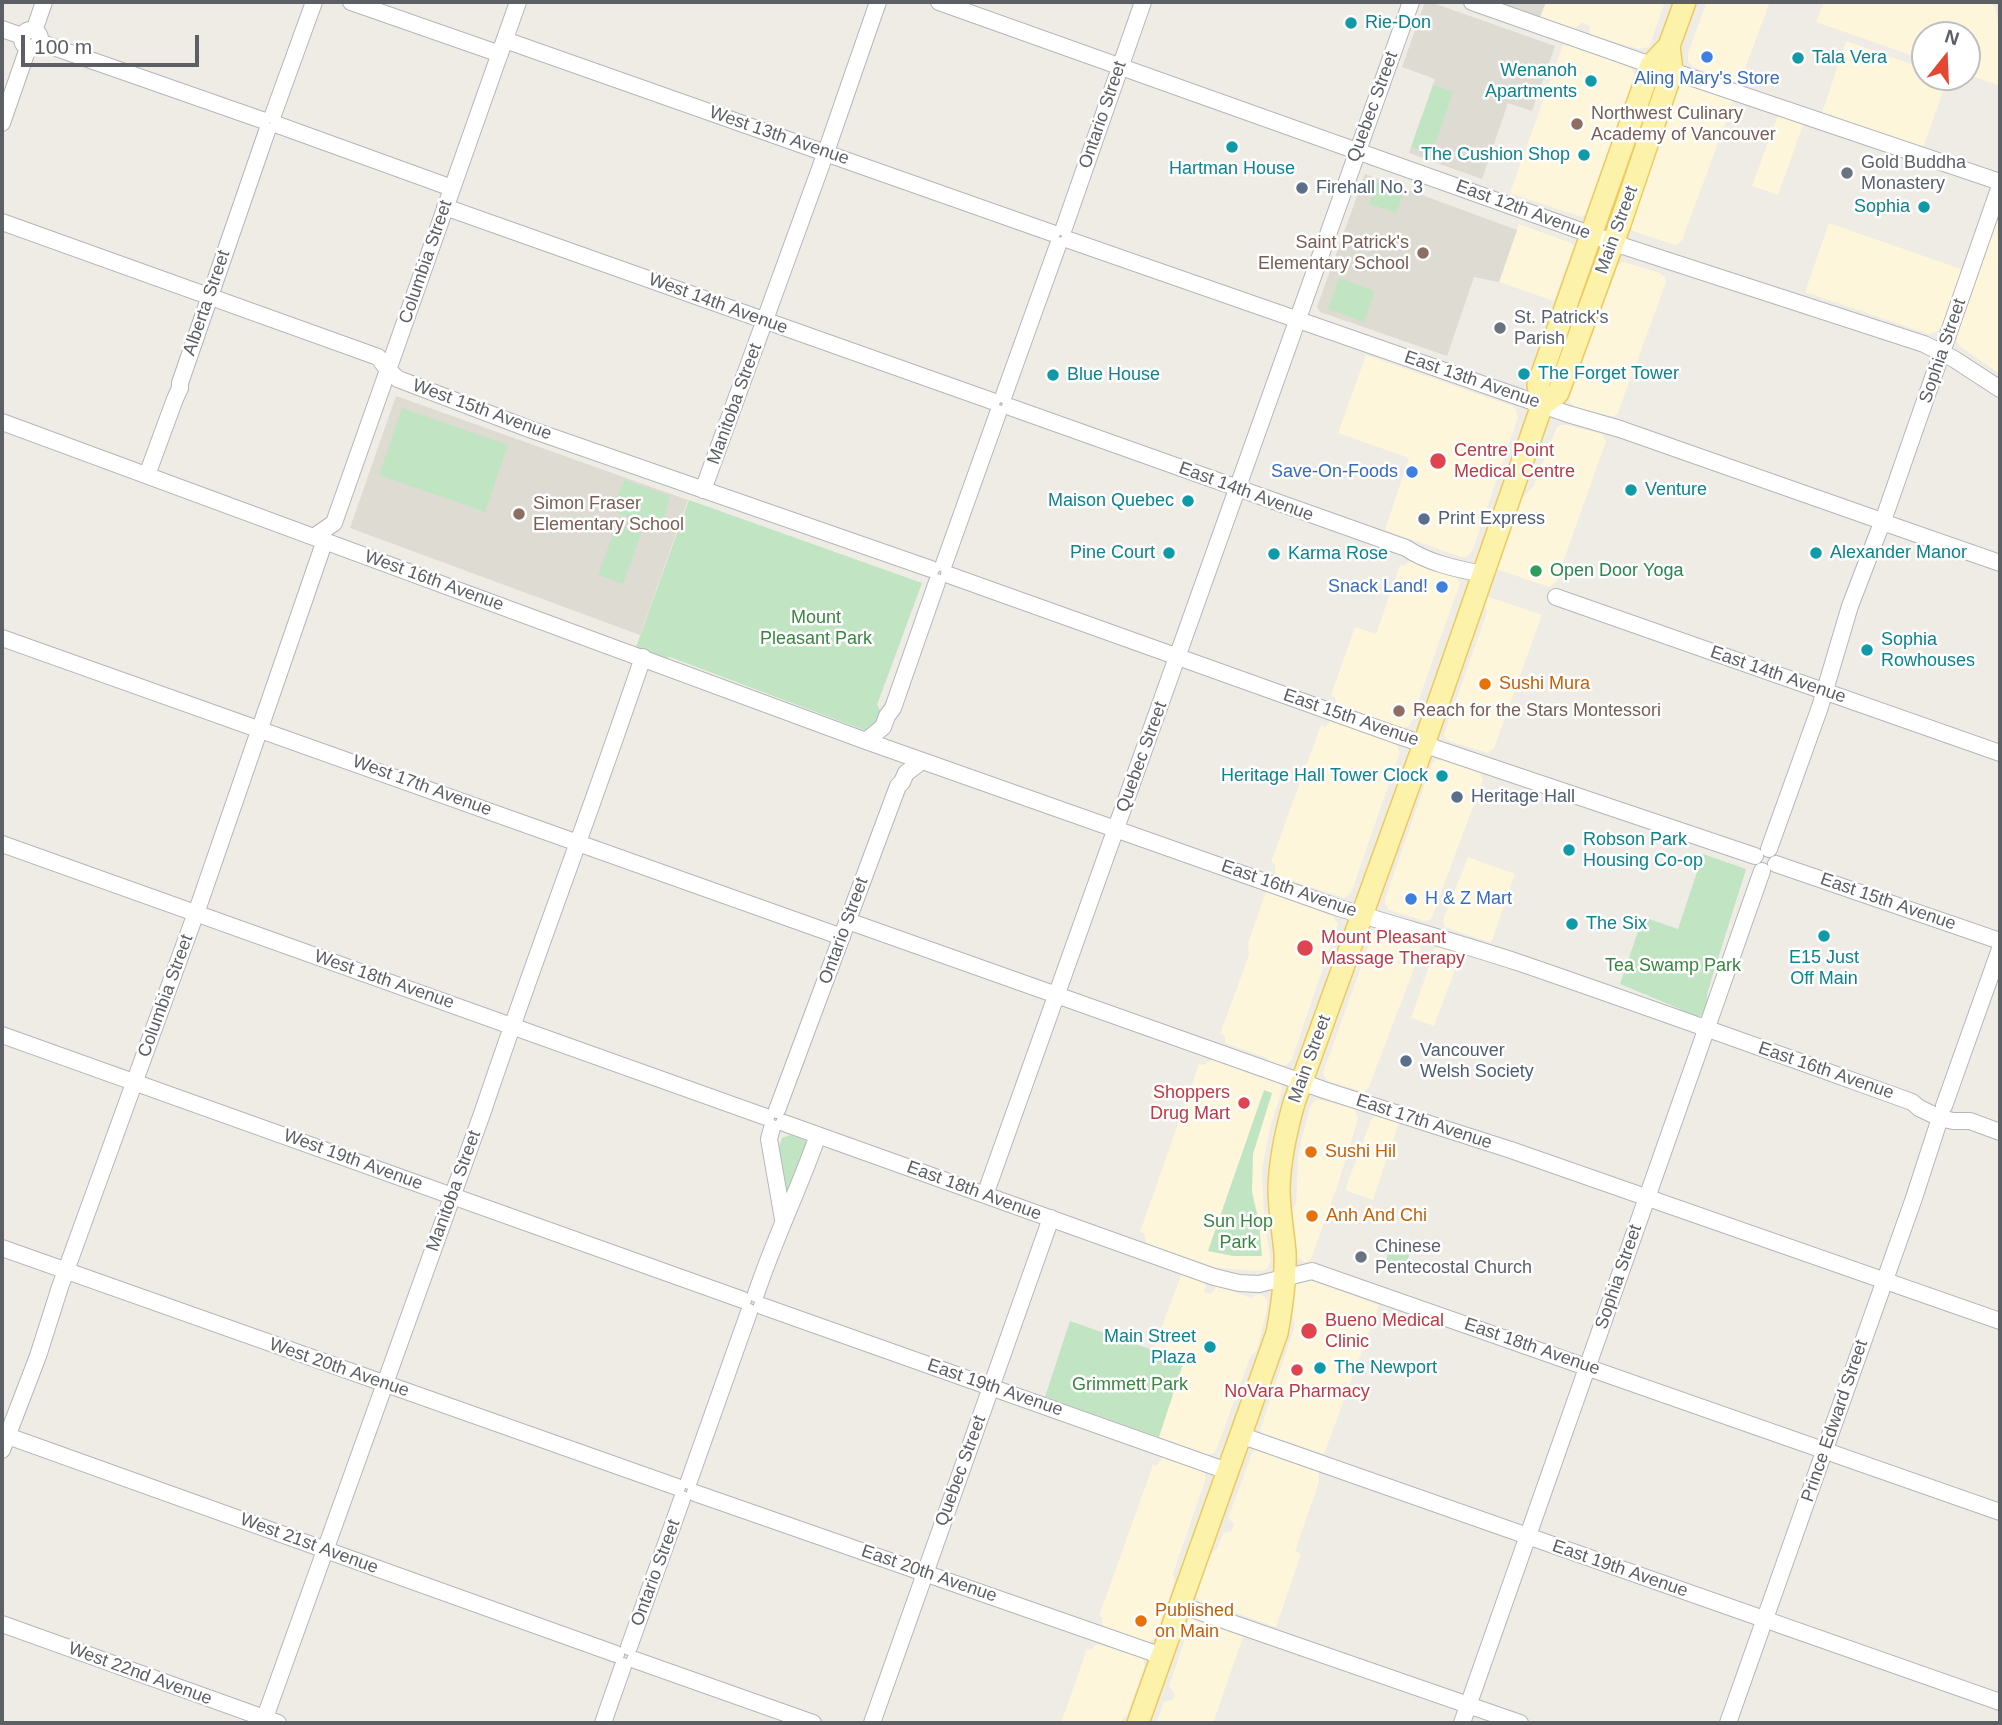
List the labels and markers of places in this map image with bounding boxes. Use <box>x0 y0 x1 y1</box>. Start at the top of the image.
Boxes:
place label: Rie-Don <box>1365 12 1431 34</box>
marker: Rie-Don <box>1343 15 1359 31</box>
place label: Tala Vera <box>1812 47 1887 69</box>
marker: Aling Mary's Store <box>1699 49 1715 65</box>
marker: Tala Vera <box>1790 50 1806 66</box>
place label: Wenanoh Apartments <box>1485 60 1577 102</box>
place label: Aling Mary's Store <box>1634 68 1780 90</box>
marker: Wenanoh Apartments <box>1583 73 1599 89</box>
place label: Northwest Culinary Academy of Vancouver <box>1591 103 1776 146</box>
marker: Northwest Culinary Academy of Vancouver <box>1569 116 1585 132</box>
marker: Hartman House <box>1224 139 1240 155</box>
place label: The Cushion Shop <box>1421 144 1570 166</box>
marker: The Cushion Shop <box>1576 147 1592 163</box>
place label: Gold Buddha Monastery <box>1861 152 1966 194</box>
place label: Hartman House <box>1169 158 1295 180</box>
marker: Gold Buddha Monastery <box>1839 165 1855 181</box>
place label: Firehall No. 3 <box>1316 177 1423 199</box>
marker: Firehall No. 3 <box>1294 180 1310 196</box>
place label: Sophia <box>1854 196 1910 218</box>
marker: Sophia <box>1916 199 1932 215</box>
place label: Saint Patrick's Elementary School <box>1258 232 1409 274</box>
marker: Saint Patrick's Elementary School <box>1415 245 1431 261</box>
place label: St. Patrick's Parish <box>1514 307 1608 350</box>
marker: St. Patrick's Parish <box>1492 320 1508 336</box>
place label: The Forget Tower <box>1538 363 1679 385</box>
place label: Blue House <box>1067 364 1160 386</box>
marker: The Forget Tower <box>1516 366 1532 382</box>
marker: Blue House <box>1045 367 1061 383</box>
place label: Centre Point Medical Centre <box>1454 440 1575 482</box>
marker: Centre Point Medical Centre <box>1428 451 1448 471</box>
place label: Save-On-Foods <box>1271 461 1398 483</box>
marker: Save-On-Foods <box>1404 464 1420 480</box>
place label: Venture <box>1645 479 1707 501</box>
marker: Venture <box>1623 482 1639 498</box>
place label: Maison Quebec <box>1048 490 1174 512</box>
place label: Simon Fraser Elementary School <box>533 493 684 536</box>
marker: Maison Quebec <box>1180 493 1196 509</box>
marker: Simon Fraser Elementary School <box>511 506 527 522</box>
place label: Print Express <box>1438 508 1545 530</box>
marker: Print Express <box>1416 511 1432 527</box>
place label: Pine Court <box>1070 542 1155 564</box>
place label: Alexander Manor <box>1830 542 1967 564</box>
place label: Karma Rose <box>1288 543 1388 565</box>
marker: Pine Court <box>1161 545 1177 561</box>
marker: Alexander Manor <box>1808 545 1824 561</box>
marker: Karma Rose <box>1266 546 1282 562</box>
place label: Open Door Yoga <box>1550 560 1683 582</box>
marker: Open Door Yoga <box>1528 563 1544 579</box>
place label: Snack Land! <box>1328 576 1428 598</box>
marker: Snack Land! <box>1434 579 1450 595</box>
place label: Sophia Rowhouses <box>1881 629 1975 672</box>
marker: Sophia Rowhouses <box>1859 642 1875 658</box>
place label: Sushi Mura <box>1499 673 1590 695</box>
marker: Sushi Mura <box>1477 676 1493 692</box>
place label: Reach for the Stars Montessori <box>1413 700 1661 722</box>
marker: Reach for the Stars Montessori <box>1391 703 1407 719</box>
place label: Heritage Hall Tower Clock <box>1221 765 1428 787</box>
marker: Heritage Hall Tower Clock <box>1434 768 1450 784</box>
place label: Heritage Hall <box>1471 786 1575 808</box>
marker: Heritage Hall <box>1449 789 1465 805</box>
place label: Robson Park Housing Co-op <box>1583 829 1703 872</box>
marker: Robson Park Housing Co-op <box>1561 842 1577 858</box>
place label: H & Z Mart <box>1425 888 1512 910</box>
marker: H & Z Mart <box>1403 891 1419 907</box>
place label: The Six <box>1586 913 1647 935</box>
marker: The Six <box>1564 916 1580 932</box>
place label: Mount Pleasant Massage Therapy <box>1321 927 1465 970</box>
marker: E15 Just Off Main <box>1816 928 1832 944</box>
marker: Mount Pleasant Massage Therapy <box>1295 938 1315 958</box>
place label: E15 Just Off Main <box>1789 947 1859 990</box>
place label: Vancouver Welsh Society <box>1420 1040 1534 1082</box>
marker: Vancouver Welsh Society <box>1398 1053 1414 1069</box>
place label: Shoppers Drug Mart <box>1150 1082 1230 1124</box>
marker: Shoppers Drug Mart <box>1236 1095 1252 1111</box>
place label: Sushi Hil <box>1325 1141 1396 1163</box>
marker: Sushi Hil <box>1303 1144 1319 1160</box>
place label: Anh And Chi <box>1326 1205 1427 1227</box>
marker: Anh And Chi <box>1304 1208 1320 1224</box>
place label: Chinese Pentecostal Church <box>1375 1236 1532 1278</box>
marker: Chinese Pentecostal Church <box>1353 1249 1369 1265</box>
place label: Bueno Medical Clinic <box>1325 1310 1444 1352</box>
marker: Bueno Medical Clinic <box>1299 1321 1319 1341</box>
place label: Main Street Plaza <box>1104 1326 1196 1368</box>
marker: Main Street Plaza <box>1202 1339 1218 1355</box>
place label: The Newport <box>1334 1357 1437 1379</box>
marker: The Newport <box>1312 1360 1328 1376</box>
marker: NoVara Pharmacy <box>1289 1362 1305 1378</box>
place label: NoVara Pharmacy <box>1224 1381 1370 1403</box>
place label: Published on Main <box>1155 1600 1234 1642</box>
marker: Published on Main <box>1133 1613 1149 1629</box>

